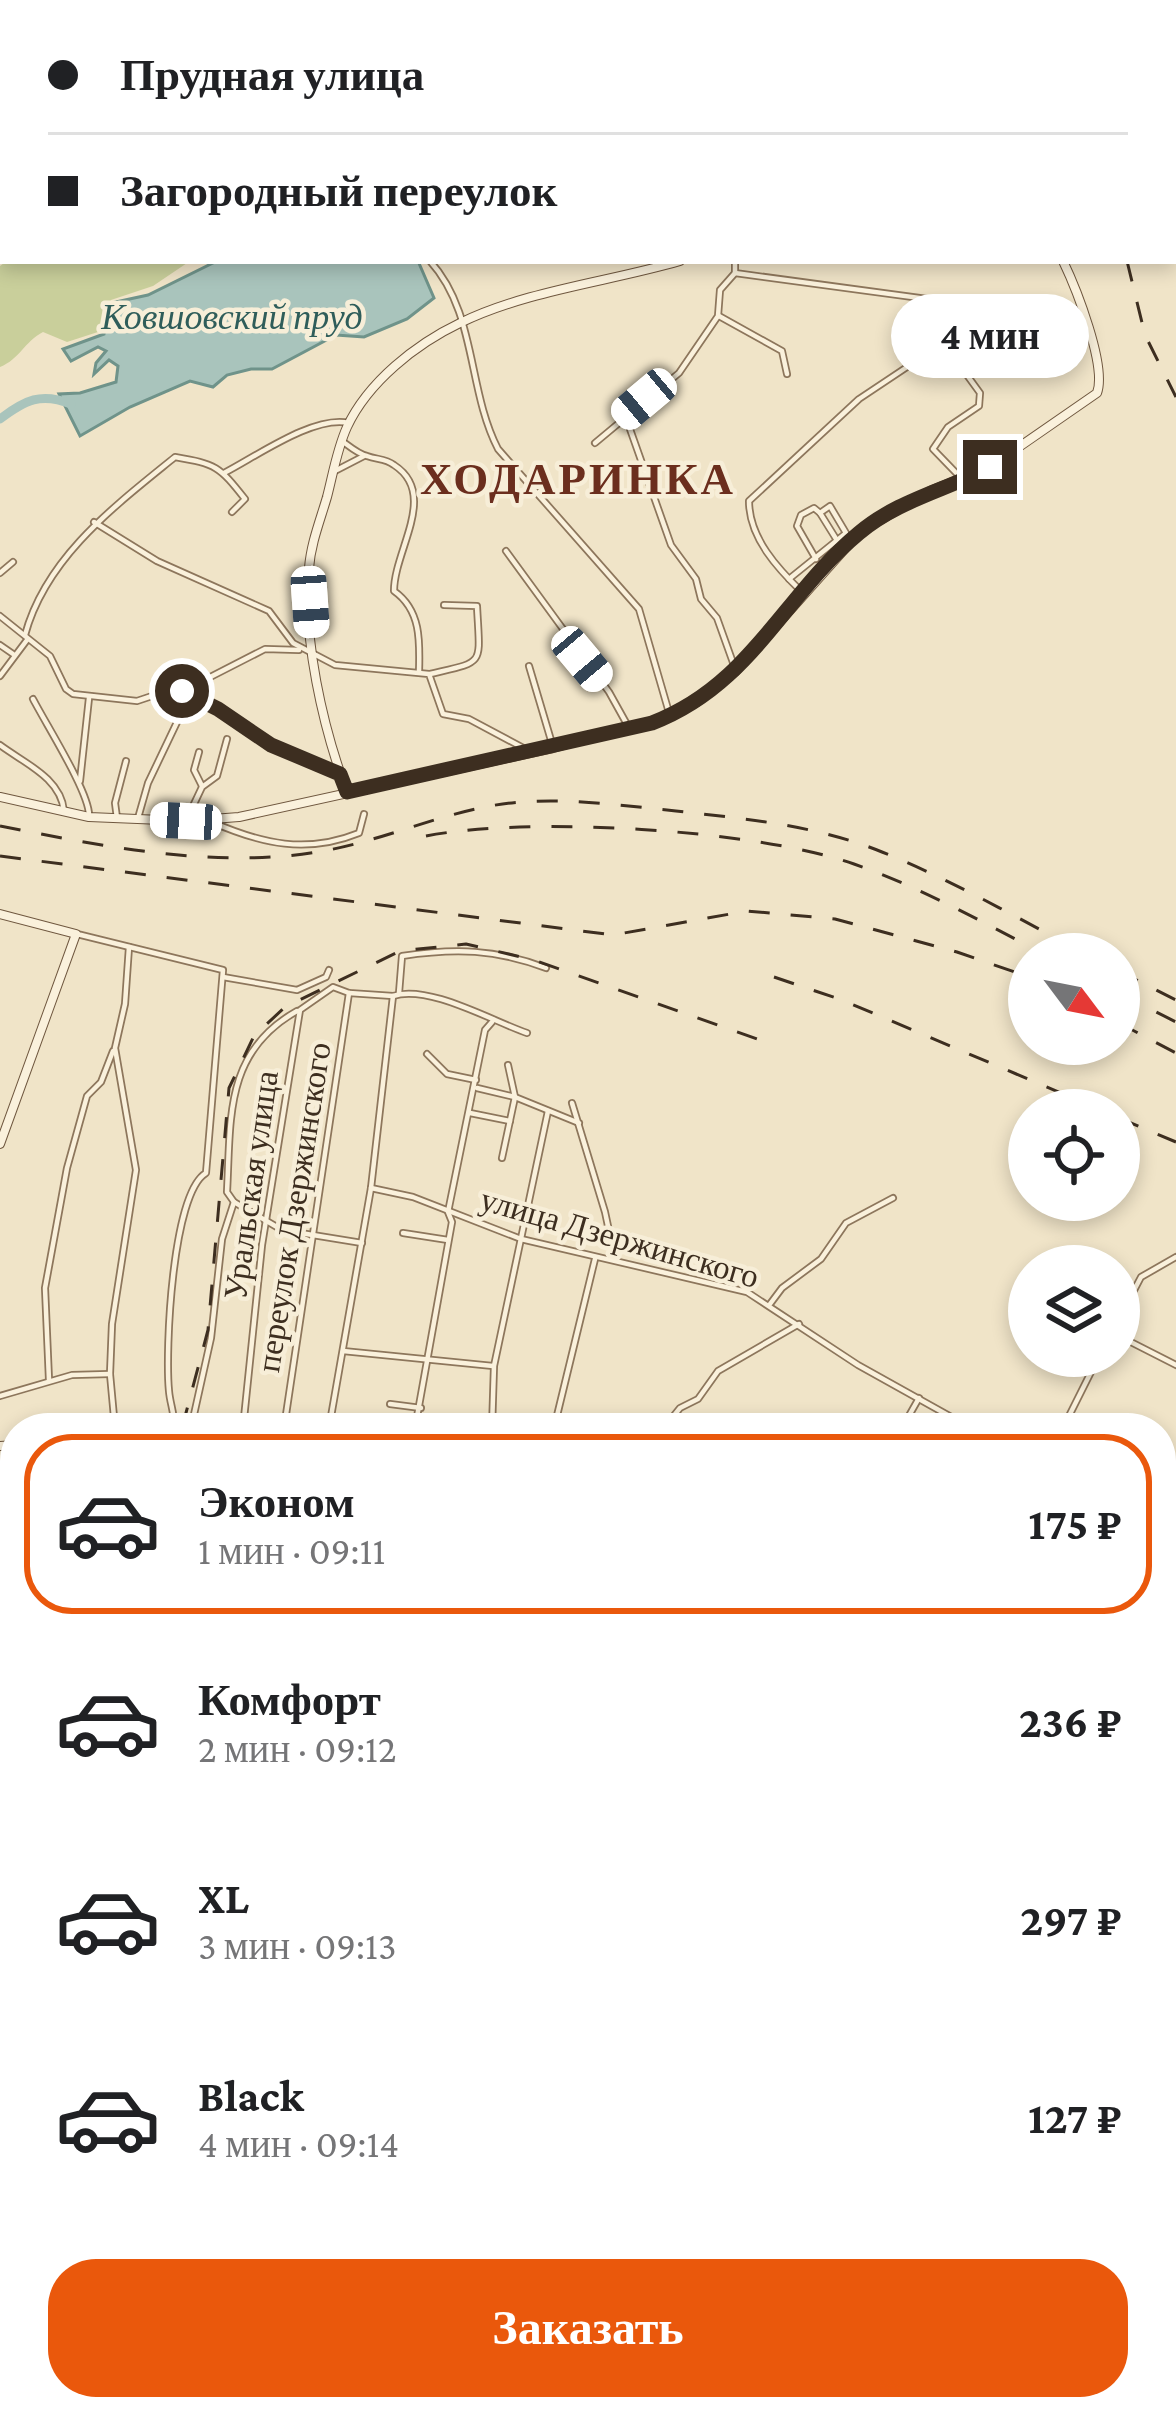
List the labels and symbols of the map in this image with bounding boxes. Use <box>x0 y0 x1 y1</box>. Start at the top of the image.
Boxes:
callout: 4 мин <box>891 293 1089 377</box>
water label: Ковшовский пруд <box>100 297 363 337</box>
car <box>605 362 683 436</box>
route end <box>963 440 1017 494</box>
district label: ХОДАРИНКА <box>420 454 736 504</box>
car <box>290 565 330 639</box>
car <box>545 620 619 698</box>
route start <box>155 664 209 718</box>
car <box>149 801 223 841</box>
north arrow <box>1008 933 1140 1065</box>
street label: переулок Дзержинского <box>249 1040 338 1375</box>
street label: Уральская улица <box>216 1068 285 1302</box>
street label: улица Дзержинского <box>476 1180 763 1295</box>

